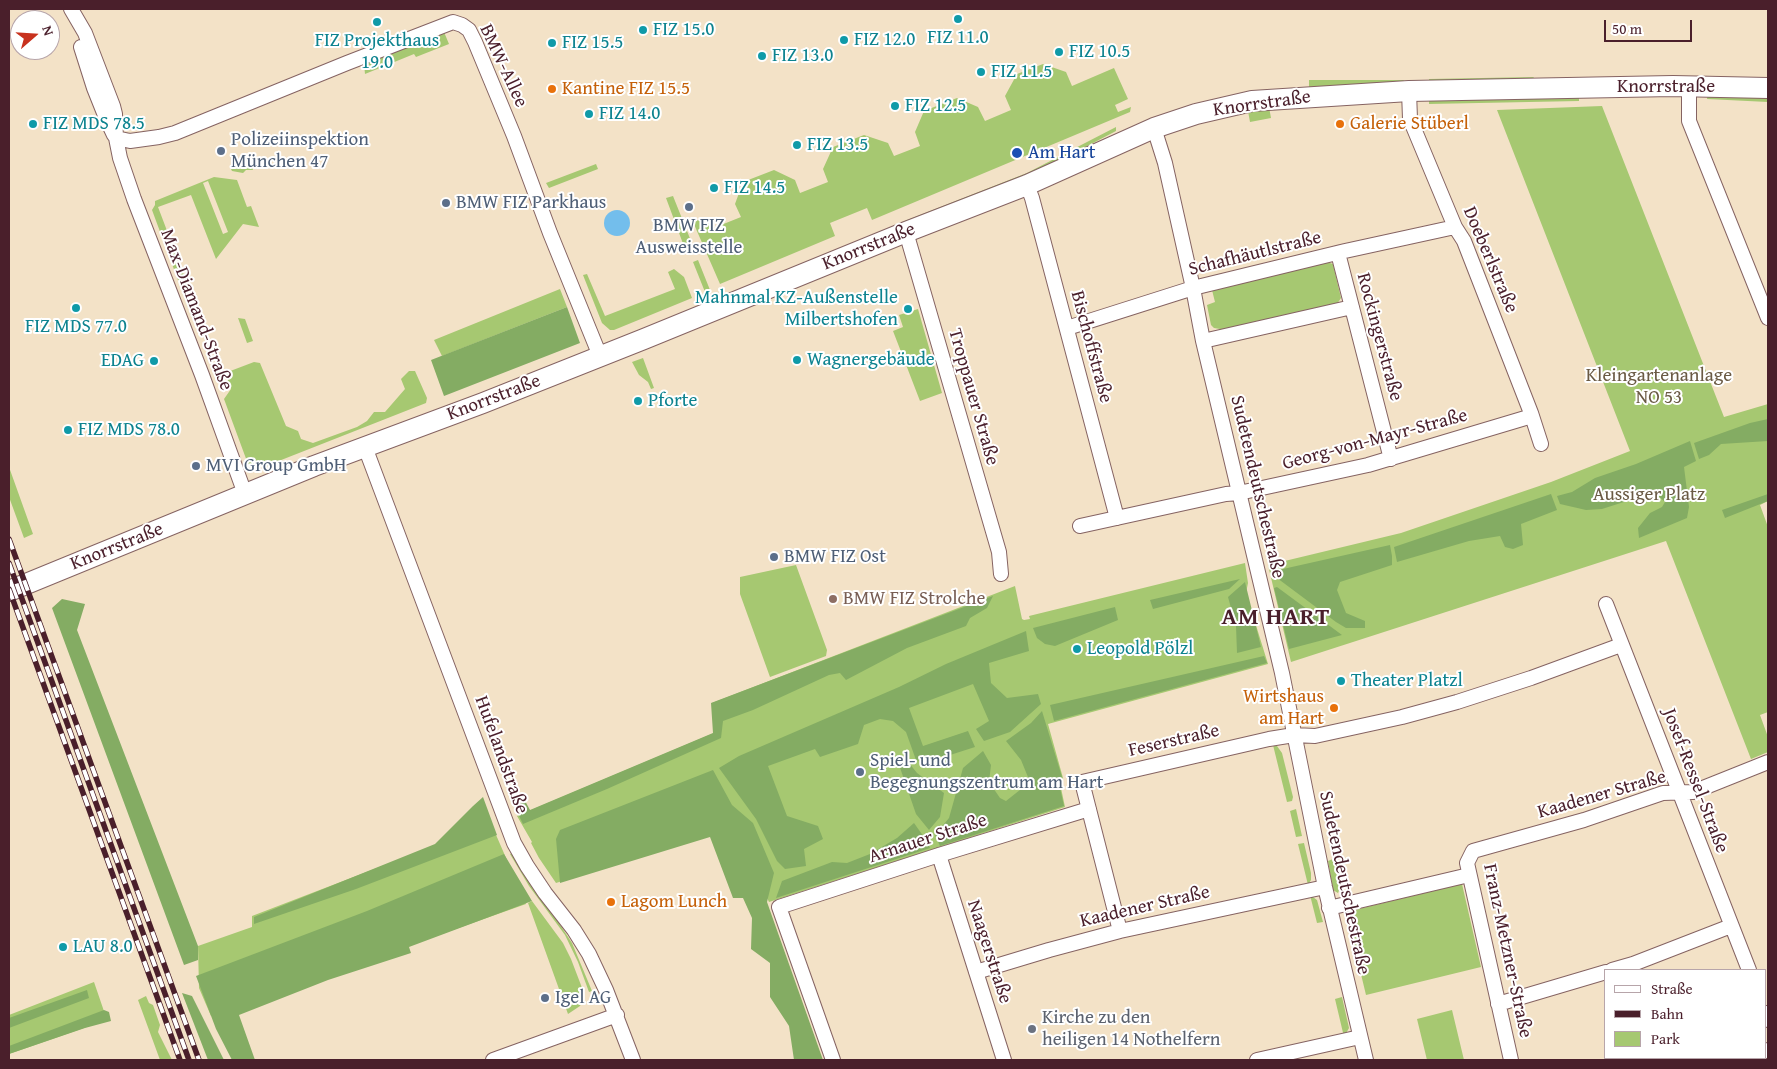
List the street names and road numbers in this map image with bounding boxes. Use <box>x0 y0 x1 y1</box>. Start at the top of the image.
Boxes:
street label: BMW-Allee <box>474 21 532 111</box>
street label: Knorrstraße <box>1617 76 1715 98</box>
street label: Knorrstraße <box>1212 86 1312 122</box>
street label: Doeberlstraße <box>1457 204 1523 316</box>
street label: Knorrstraße <box>819 218 919 276</box>
street label: Max-Diamand-Straße <box>155 226 237 394</box>
street label: Schafhäutlstraße <box>1186 226 1324 282</box>
street label: Rockingerstraße <box>1351 271 1407 403</box>
street label: Bischoffstraße <box>1065 288 1117 406</box>
street label: Troppauer Straße <box>943 326 1003 468</box>
street label: Knorrstraße <box>444 370 544 426</box>
street label: Sudetendeutschestraße <box>1225 393 1289 581</box>
street label: Georg-von-Mayr-Straße <box>1280 404 1470 476</box>
street label: Knorrstraße <box>67 518 167 576</box>
street label: Hufelandstraße <box>469 693 533 817</box>
street label: Josef-Ressel-Straße <box>1657 705 1733 857</box>
street label: Feserstraße <box>1126 719 1222 763</box>
street label: Kaadener Straße <box>1535 766 1669 824</box>
street label: Sudetendeutschestraße <box>1313 789 1375 977</box>
street label: Arnauer Straße <box>866 809 990 869</box>
street label: Franz-Metzner-Straße <box>1477 862 1537 1040</box>
street label: Kaadener Straße <box>1078 881 1212 933</box>
street label: Naagerstraße <box>962 897 1016 1007</box>

